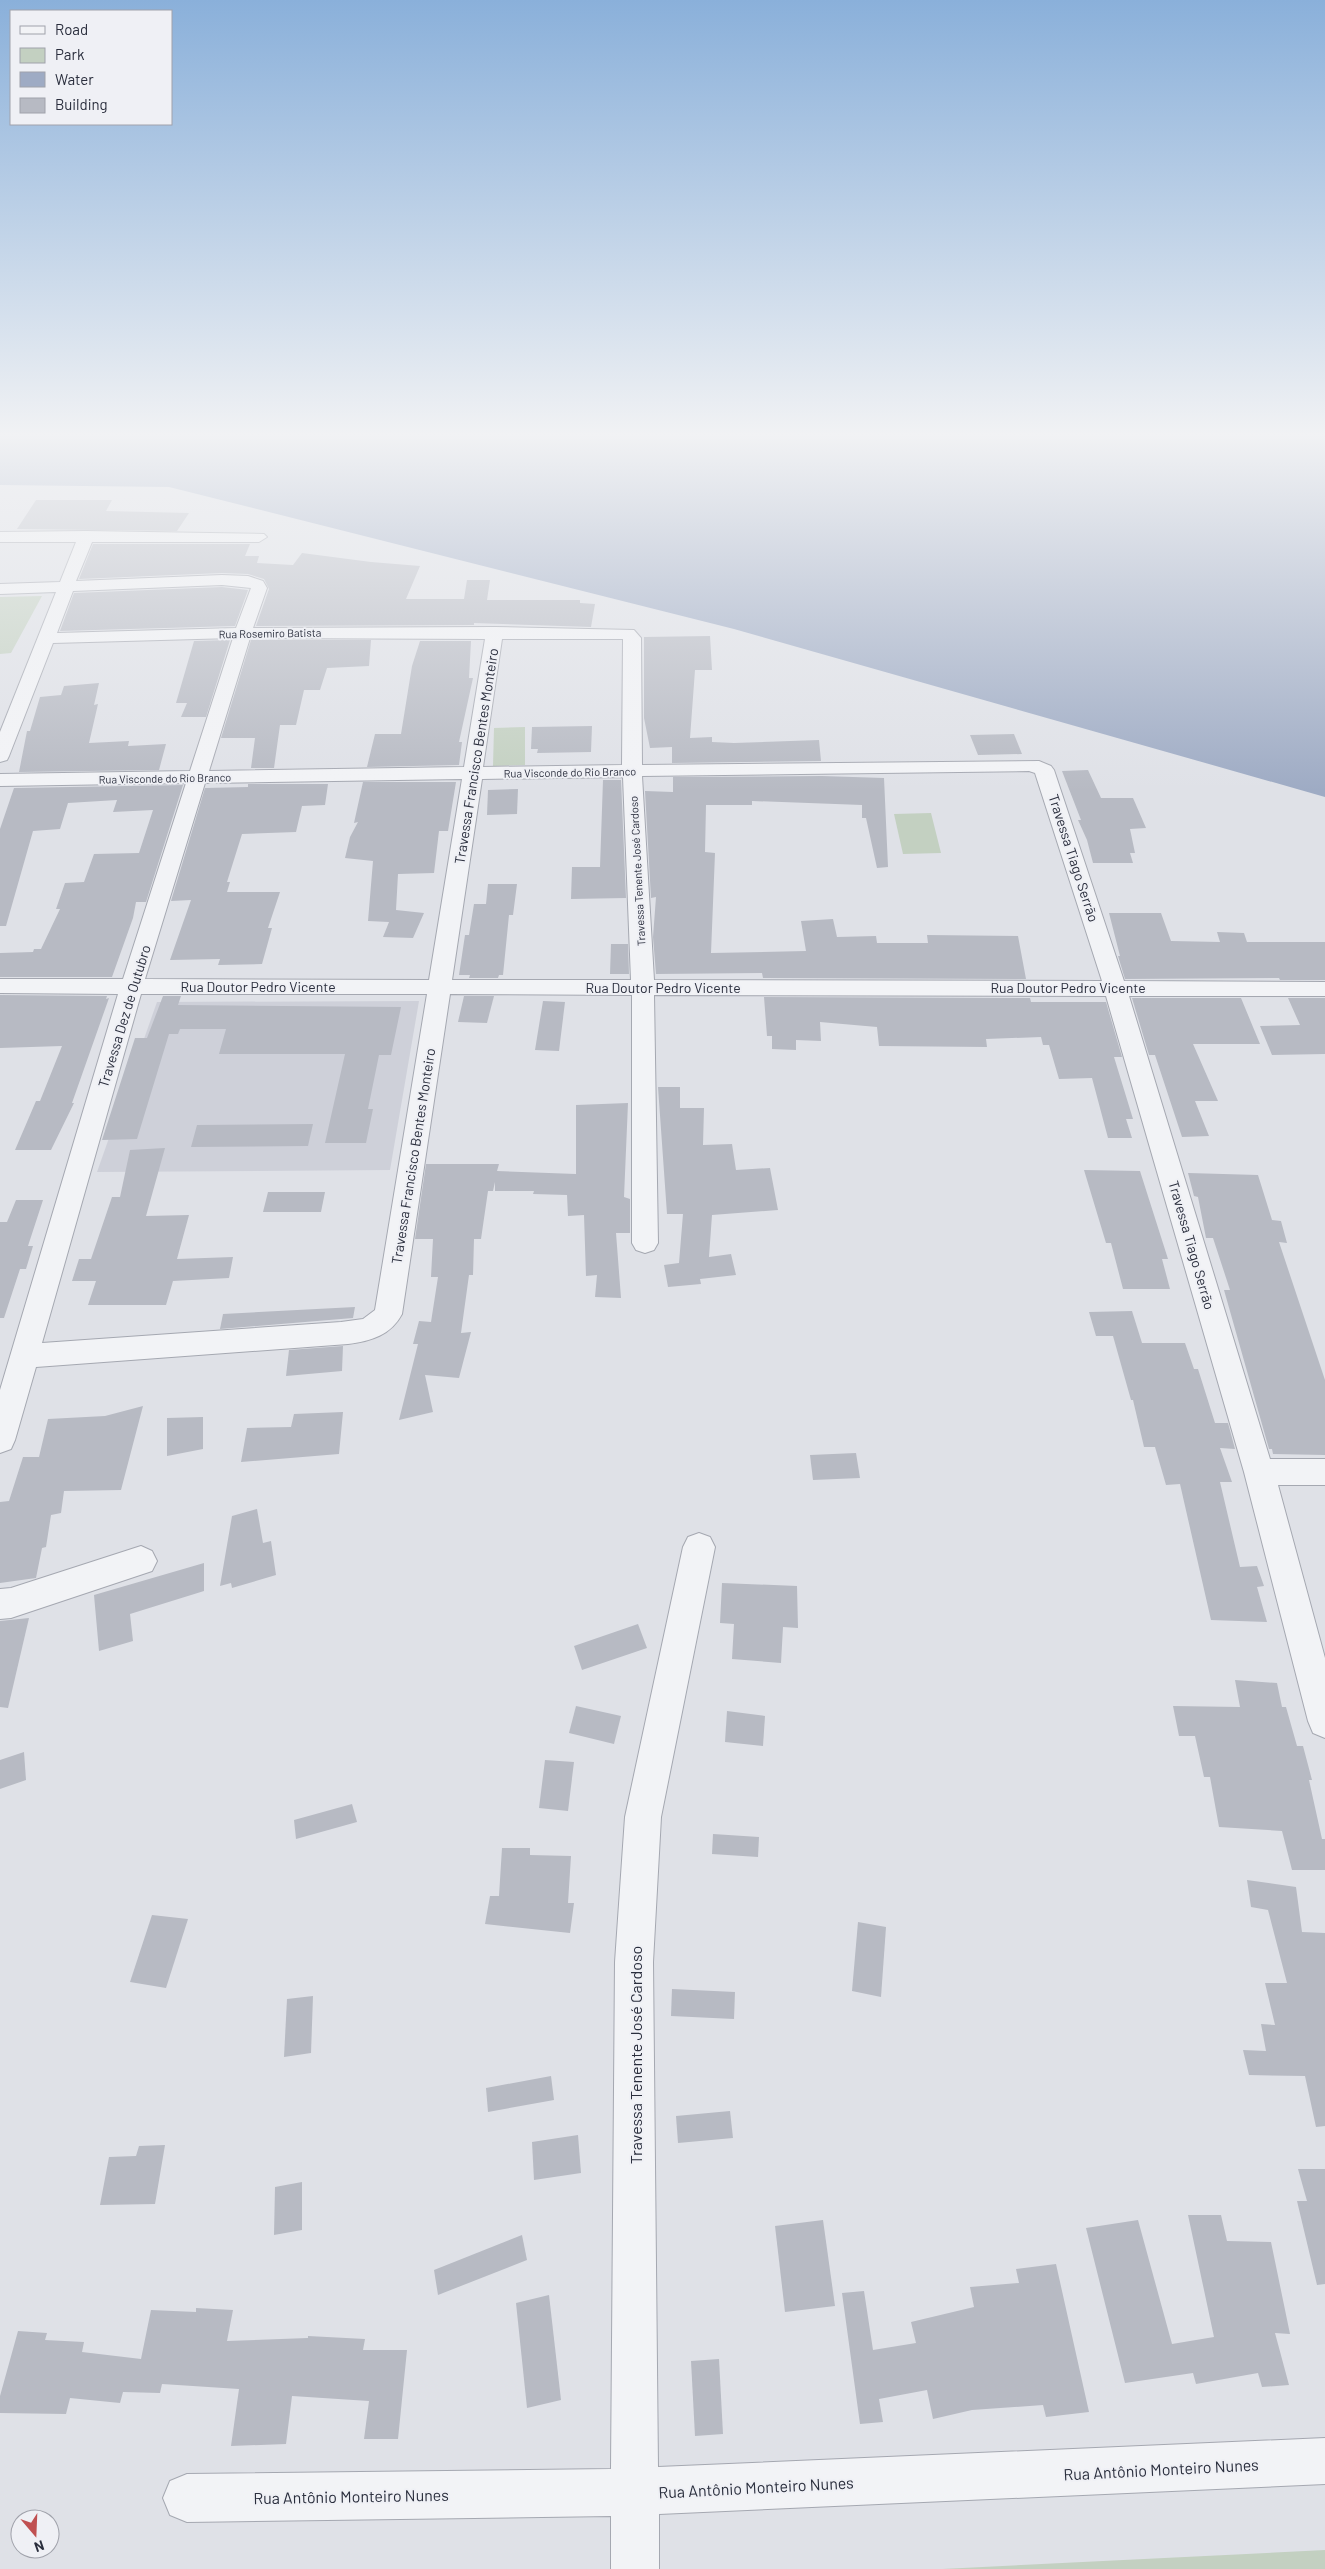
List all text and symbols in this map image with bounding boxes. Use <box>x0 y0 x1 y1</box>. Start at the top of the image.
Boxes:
legend <box>10 10 172 125</box>
text: Road <box>55 20 88 38</box>
text: Park <box>55 45 85 63</box>
text: Water <box>55 70 94 88</box>
text: Building <box>55 95 108 113</box>
street label: Rua Rosemiro Batista <box>219 626 321 640</box>
street label: Travessa Francisco Bentes Monteiro <box>451 647 501 865</box>
street label: Rua Visconde do Rio Branco <box>504 764 636 780</box>
street label: Rua Visconde do Rio Branco <box>99 770 231 786</box>
street label: Travessa Tiago Serrão <box>1045 792 1103 924</box>
street label: Travessa Tenente José Cardoso <box>627 796 647 946</box>
street label: Travessa Dez de Outubro <box>94 943 154 1089</box>
street label: Rua Doutor Pedro Vicente <box>180 978 336 995</box>
street label: Rua Doutor Pedro Vicente <box>585 979 741 996</box>
street label: Rua Doutor Pedro Vicente <box>990 979 1146 996</box>
street label: Travessa Francisco Bentes Monteiro <box>388 1047 438 1265</box>
street label: Travessa Tiago Serrão <box>1165 1179 1219 1311</box>
street label: Travessa Tenente José Cardoso <box>626 1946 645 2164</box>
street label: Rua Antônio Monteiro Nunes <box>1063 2454 1259 2484</box>
street label: Rua Antônio Monteiro Nunes <box>658 2472 854 2502</box>
street label: Rua Antônio Monteiro Nunes <box>253 2485 449 2507</box>
north arrow <box>10 2509 60 2559</box>
text: N <box>32 2537 47 2556</box>

